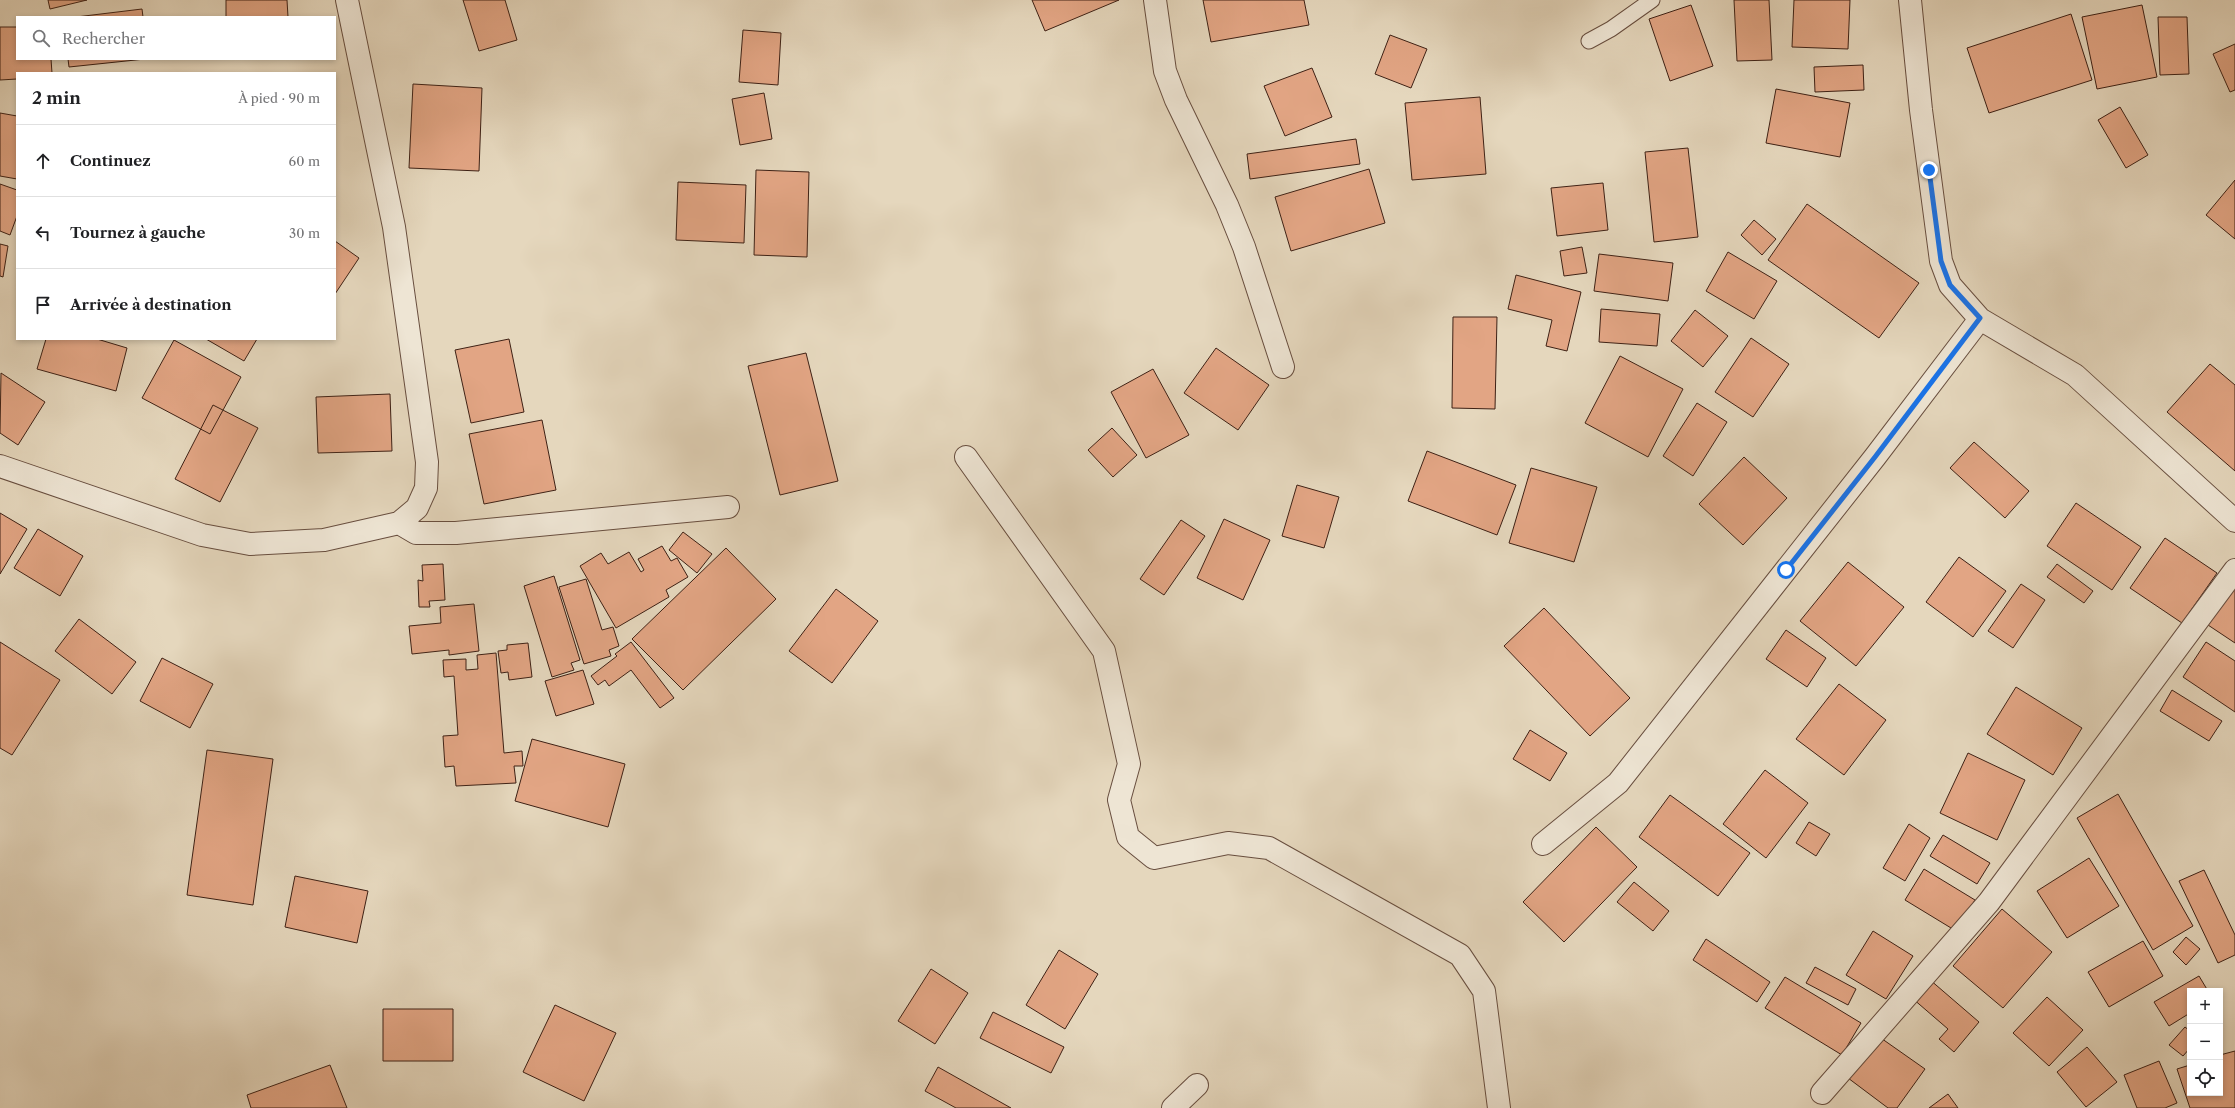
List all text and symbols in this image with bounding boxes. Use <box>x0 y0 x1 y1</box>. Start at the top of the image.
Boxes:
search box <box>16 16 336 60</box>
icon: search <box>30 27 52 49</box>
text: Rechercher <box>62 29 145 48</box>
text: 2 min <box>32 88 81 108</box>
text: À pied · 90 m <box>238 90 320 106</box>
icon: ahead <box>32 150 54 172</box>
text: Continuez <box>70 151 151 170</box>
text: 60 m <box>289 153 320 169</box>
route end <box>1920 161 1938 179</box>
icon: left <box>32 222 54 244</box>
text: Tournez à gauche <box>70 223 206 242</box>
text: 30 m <box>289 225 320 241</box>
icon: arrive <box>32 294 54 316</box>
text: Arrivée à destination <box>70 295 232 314</box>
route start <box>1777 561 1795 579</box>
map controls <box>2187 988 2223 1096</box>
button: + <box>2187 988 2223 1024</box>
button: − <box>2187 1024 2223 1060</box>
button: locate <box>2187 1060 2223 1096</box>

